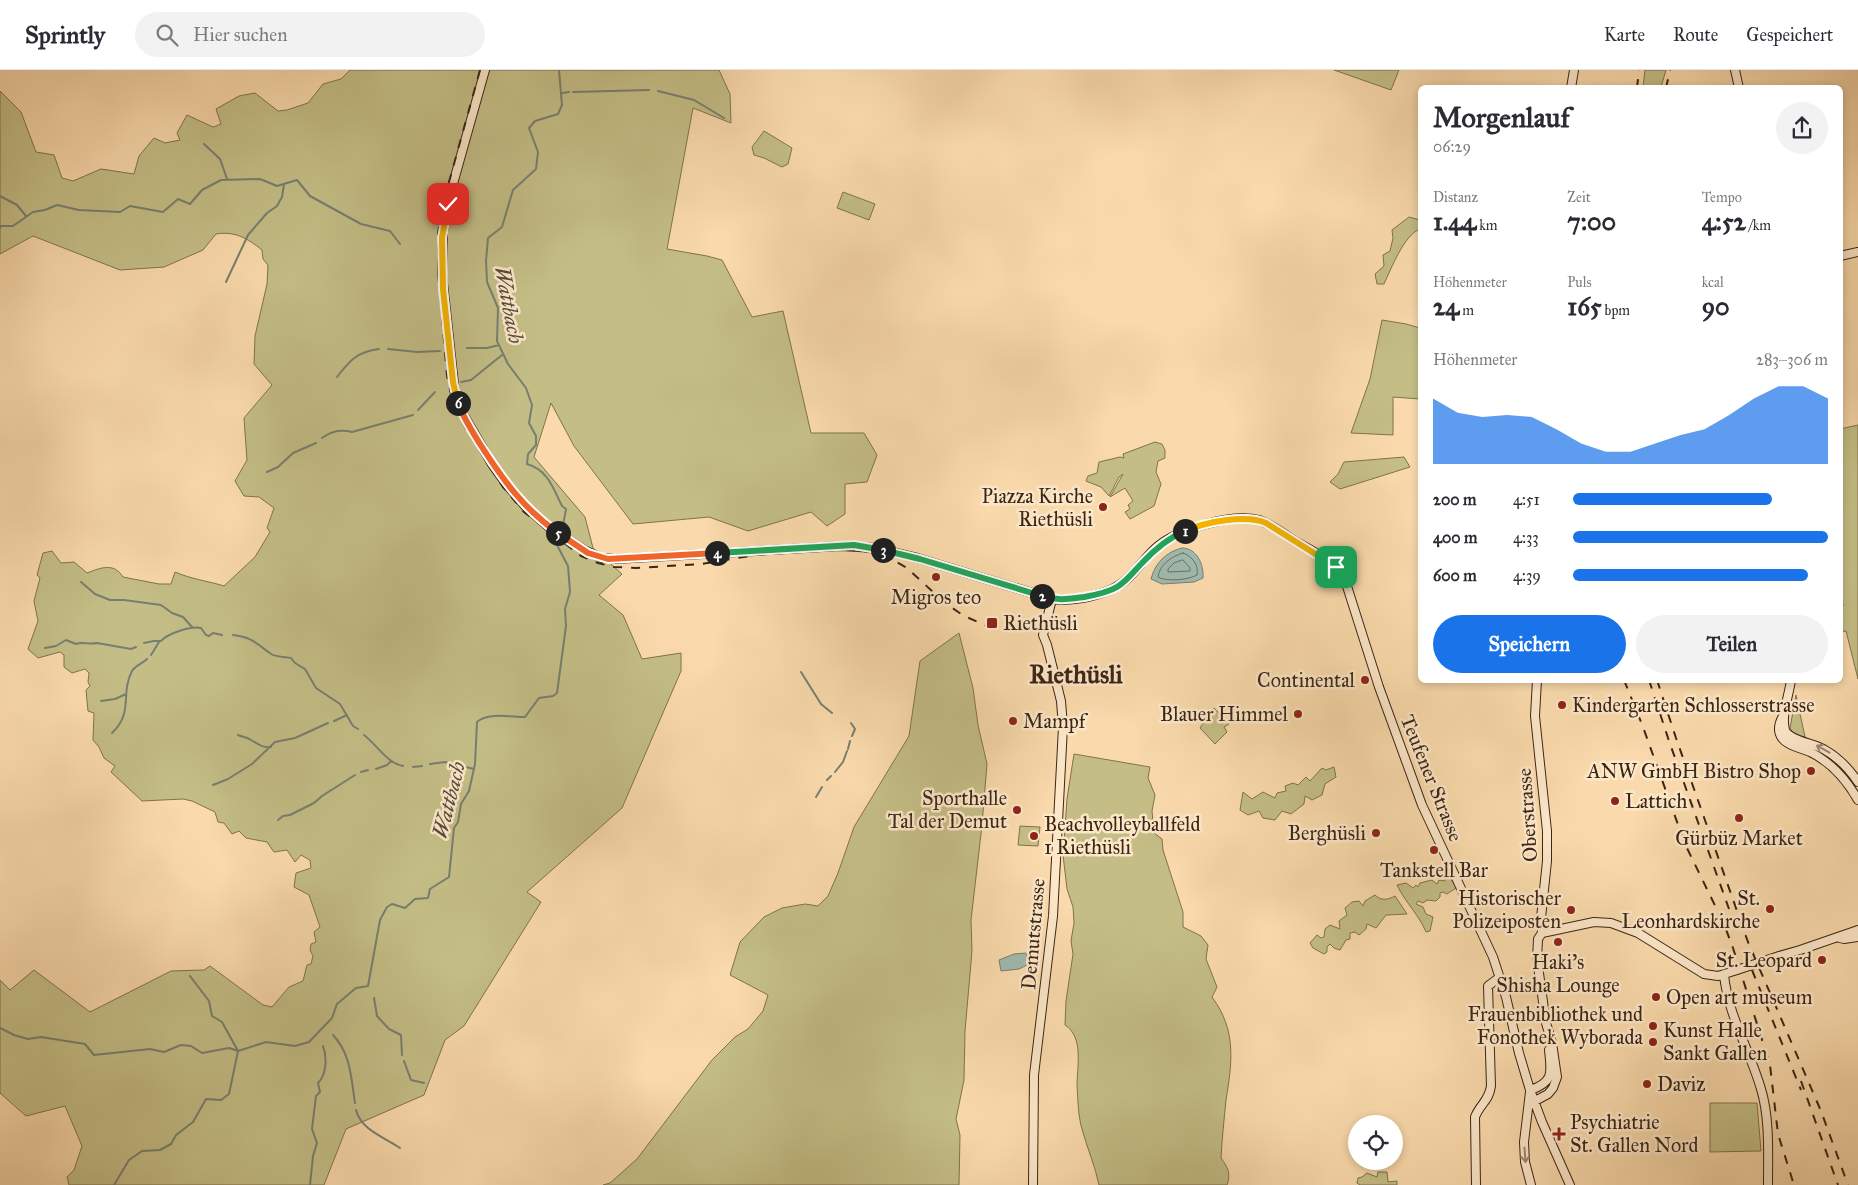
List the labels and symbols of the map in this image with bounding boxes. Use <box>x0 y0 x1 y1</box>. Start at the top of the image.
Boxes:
pin <box>427 183 469 225</box>
water label: Wattbach <box>489 264 529 346</box>
pin: 6 <box>446 390 470 416</box>
place label: Piazza Kirche Riethüsli <box>981 484 1093 531</box>
marker: Piazza Kirche Riethüsli <box>1097 501 1109 513</box>
pin: 1 <box>1172 518 1198 544</box>
pin: 5 <box>546 520 570 546</box>
pin: 3 <box>870 538 896 562</box>
pin: 4 <box>704 540 730 566</box>
pin <box>1315 546 1357 588</box>
marker: Migros teo <box>930 571 942 583</box>
pin: 2 <box>1030 584 1054 608</box>
place label: Migros teo <box>891 585 981 610</box>
place label: Riethüsli <box>1003 611 1078 635</box>
marker: Riethüsli <box>985 616 999 630</box>
district label: Riethüsli <box>1029 659 1123 690</box>
place label: Continental <box>1257 668 1356 692</box>
marker: Continental <box>1359 674 1371 686</box>
place label: Kindergarten Schlosserstrasse <box>1572 693 1814 718</box>
marker: Kindergarten Schlosserstrasse <box>1556 699 1568 711</box>
place label: Blauer Himmel <box>1160 702 1289 726</box>
marker: Blauer Himmel <box>1292 708 1304 720</box>
place label: Mampf <box>1023 709 1089 733</box>
street label: Teufener Strasse <box>1396 711 1468 845</box>
marker: Mampf <box>1007 715 1019 727</box>
one-way arrow <box>1816 744 1831 754</box>
water label: Wattbach <box>427 759 471 841</box>
place label: ANW GmbH Bistro Shop <box>1586 759 1801 783</box>
marker: ANW GmbH Bistro Shop <box>1805 765 1817 777</box>
street label: Oberstrasse <box>1512 767 1542 863</box>
place label: Sporthalle Tal der Demut <box>888 786 1007 833</box>
place label: Lattich <box>1625 789 1687 813</box>
marker: Lattich <box>1609 795 1621 807</box>
marker: Sporthalle Tal der Demut <box>1011 804 1023 816</box>
place label: Beachvolleyballfeld 1 Riethüsli <box>1044 812 1200 859</box>
marker: Gürbüz Market <box>1733 812 1745 824</box>
place label: Berghüsli <box>1288 821 1366 846</box>
place label: Gürbüz Market <box>1675 826 1803 850</box>
marker: Berghüsli <box>1370 827 1382 839</box>
marker: Beachvolleyballfeld 1 Riethüsli <box>1028 830 1040 842</box>
marker: Tankstell Bar <box>1428 844 1440 856</box>
place label: Tankstell Bar <box>1380 858 1489 882</box>
street label: Demutstrasse <box>1016 877 1050 991</box>
place label: Historischer Polizeiposten <box>1452 886 1561 933</box>
place label: St. Leonhardskirche <box>1622 886 1760 933</box>
marker: St. Leonhardskirche <box>1764 903 1776 915</box>
marker: Historischer Polizeiposten <box>1565 904 1577 916</box>
marker: Haki's Shisha Lounge <box>1552 936 1564 948</box>
place label: St. Leopard <box>1716 948 1812 972</box>
place label: Haki's Shisha Lounge <box>1496 950 1620 998</box>
marker: St. Leopard <box>1816 954 1828 966</box>
place label: Open art museum <box>1666 985 1813 1009</box>
marker: Open art museum <box>1650 991 1662 1003</box>
place label: Frauenbibliothek und Fonothek Wyborada <box>1467 1002 1644 1049</box>
place label: Kunst Halle Sankt Gallen <box>1663 1018 1768 1065</box>
marker: Frauenbibliothek und Fonothek Wyborada <box>1647 1020 1659 1032</box>
marker: Kunst Halle Sankt Gallen <box>1647 1036 1659 1048</box>
place label: Daviz <box>1657 1072 1705 1096</box>
marker: Daviz <box>1641 1078 1653 1090</box>
place label: Psychiatrie St. Gallen Nord <box>1570 1110 1699 1157</box>
marker: Psychiatrie St. Gallen Nord <box>1552 1127 1566 1141</box>
one-way arrow <box>1521 1147 1530 1163</box>

